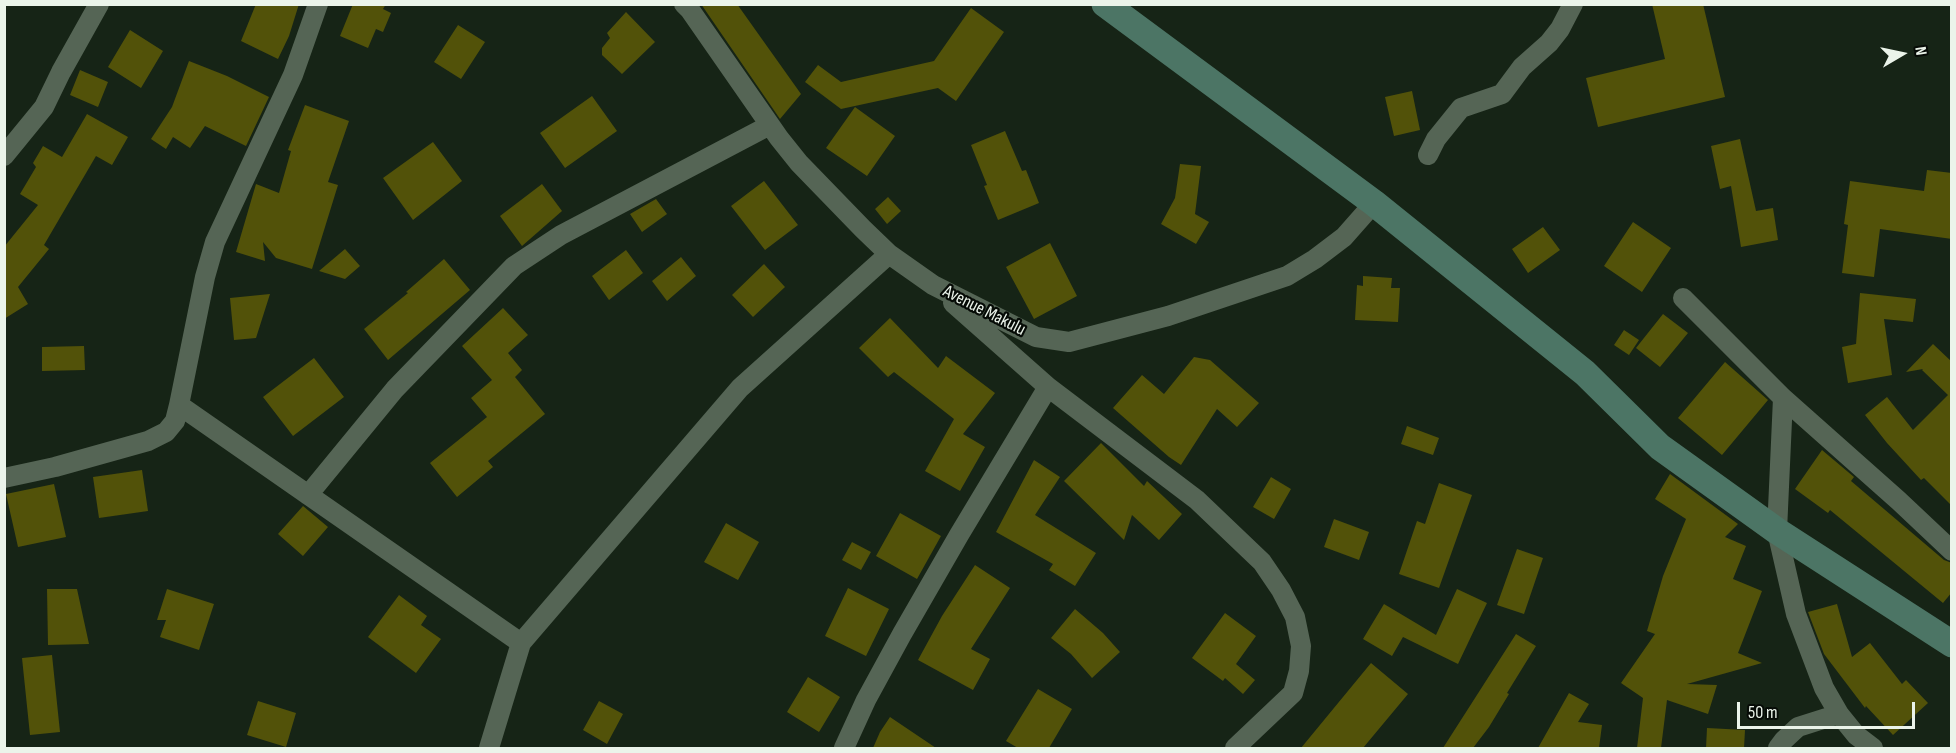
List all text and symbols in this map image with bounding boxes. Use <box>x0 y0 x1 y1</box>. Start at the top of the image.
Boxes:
north arrow <box>1872 24 1932 84</box>
text: N <box>1910 45 1930 57</box>
street label: Avenue Makulu <box>939 281 1029 341</box>
scale bar <box>1740 690 1918 728</box>
text: 50 m <box>1748 702 1778 723</box>

